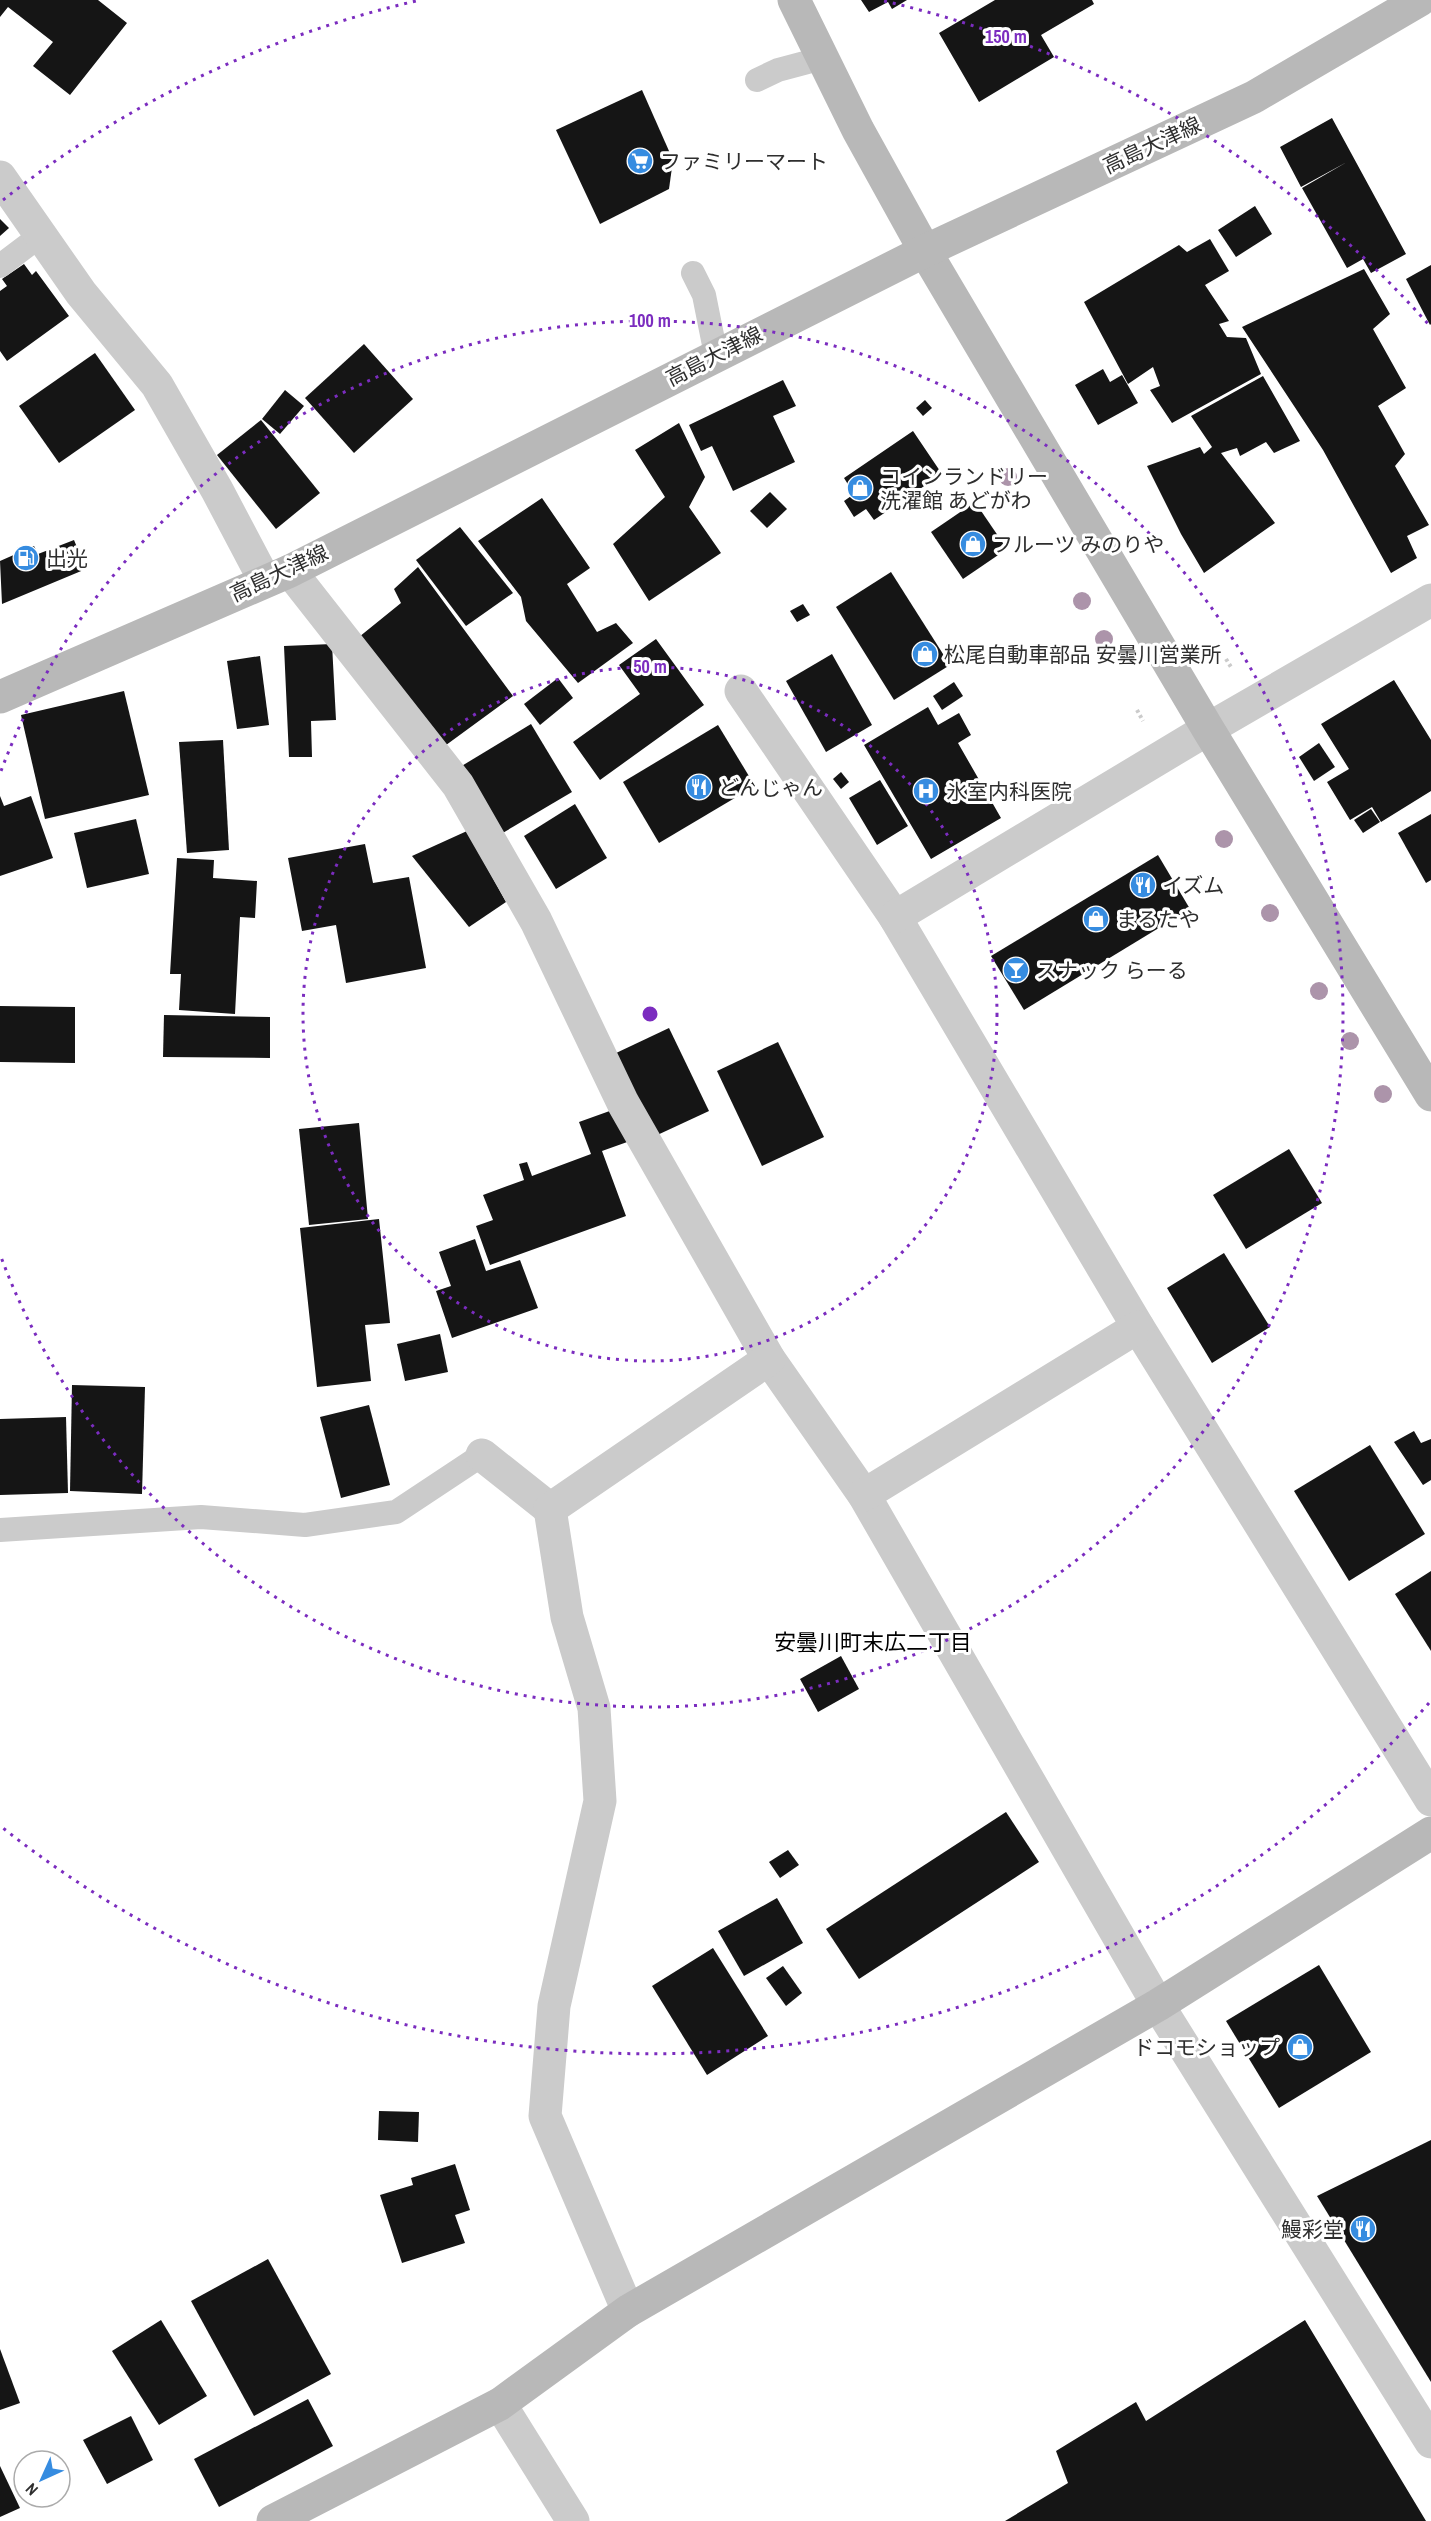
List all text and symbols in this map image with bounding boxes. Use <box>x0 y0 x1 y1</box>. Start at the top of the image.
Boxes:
text: 150 m <box>985 24 1027 49</box>
street label: 高島大津線 <box>1098 110 1206 180</box>
supermarket icon: ファミリーマート <box>625 146 655 176</box>
place label: ファミリーマート <box>660 147 828 176</box>
text: 100 m <box>629 308 671 333</box>
street label: 高島大津線 <box>661 319 767 393</box>
place label: コインランドリー 洗濯館 あどがわ <box>880 462 1048 515</box>
shop icon: コインランドリー 洗濯館 あどがわ <box>845 473 875 503</box>
shop icon: フルーツ みのりや <box>958 529 988 559</box>
place label: フルーツ みのりや <box>992 530 1164 559</box>
street label: 高島大津線 <box>225 538 333 608</box>
fuel station icon: 出光 <box>11 543 41 573</box>
place label: 出光 <box>46 544 88 573</box>
shop icon: 松尾自動車部品 安曇川営業所 <box>910 639 940 669</box>
place label: 松尾自動車部品 安曇川営業所 <box>944 640 1222 669</box>
text: 50 m <box>633 654 667 679</box>
restaurant icon: どんじゃん <box>684 772 714 802</box>
place label: どんじゃん <box>718 773 823 802</box>
hospital icon: 氷室内科医院 <box>911 776 941 806</box>
place label: 氷室内科医院 <box>946 777 1072 806</box>
restaurant icon: イズム <box>1128 870 1158 900</box>
place label: イズム <box>1162 871 1224 900</box>
shop icon: まるたや <box>1081 904 1111 934</box>
place label: まるたや <box>1116 905 1200 934</box>
bar icon: スナック らーる <box>1001 955 1031 985</box>
place label: スナック らーる <box>1036 956 1188 985</box>
centre of rings <box>640 1004 660 1024</box>
district label: 安曇川町末広二丁目 <box>774 1627 972 1657</box>
shop icon: ドコモショップ <box>1285 2032 1315 2062</box>
place label: ドコモショップ <box>1133 2033 1280 2062</box>
restaurant icon: 鰻彩堂 <box>1348 2214 1378 2244</box>
place label: 鰻彩堂 <box>1281 2215 1344 2244</box>
north arrow <box>12 2449 72 2509</box>
text: N <box>20 2478 43 2501</box>

